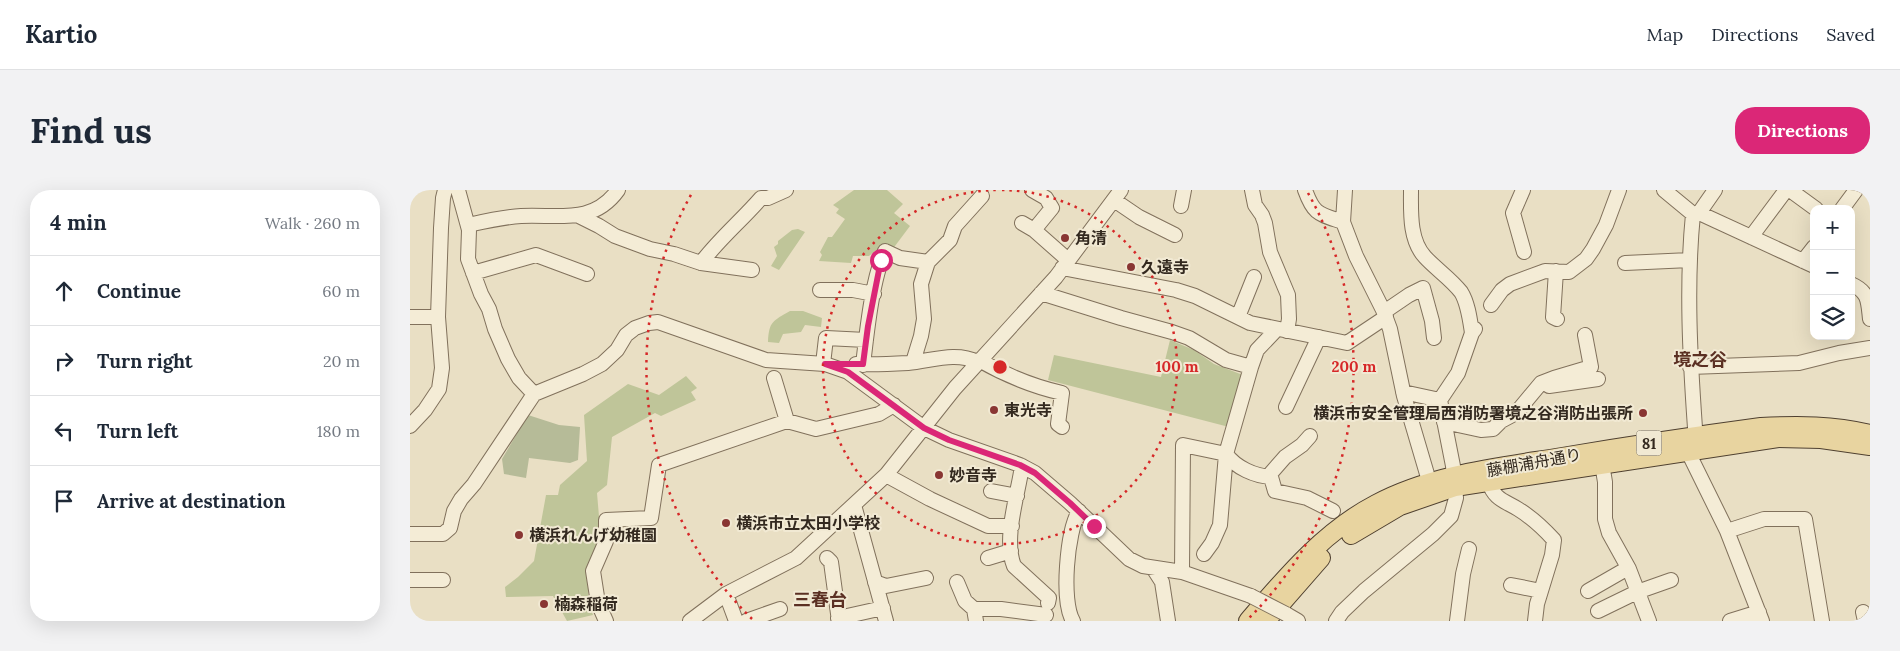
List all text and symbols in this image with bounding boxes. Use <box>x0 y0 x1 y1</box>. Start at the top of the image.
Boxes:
text: Kartio <box>25 19 97 50</box>
text: Map <box>1647 23 1683 46</box>
text: Directions <box>1711 23 1798 46</box>
text: Saved <box>1826 23 1875 46</box>
button: Directions <box>1735 107 1870 154</box>
text: Find us <box>30 108 152 153</box>
map controls <box>1810 205 1855 340</box>
button: + <box>1810 205 1855 250</box>
text: 4 min <box>50 209 107 236</box>
text: Walk · 260 m <box>265 213 360 233</box>
place label: 角清 <box>1075 228 1107 248</box>
marker: 角清 <box>1059 232 1071 244</box>
route start <box>870 249 893 272</box>
button: − <box>1810 250 1855 295</box>
place label: 久遠寺 <box>1141 257 1189 277</box>
marker: 久遠寺 <box>1125 261 1137 273</box>
icon: ahead <box>50 277 78 305</box>
text: Continue <box>97 279 181 303</box>
text: 60 m <box>322 281 360 301</box>
button: layers <box>1810 295 1855 340</box>
icon: right <box>50 347 78 375</box>
district label: 境之谷 <box>1673 348 1727 371</box>
text: Turn right <box>97 349 193 373</box>
text: 20 m <box>323 351 360 371</box>
text: 100 m <box>1156 357 1199 376</box>
text: 200 m <box>1332 357 1377 376</box>
centre of rings <box>991 358 1009 376</box>
place label: 東光寺 <box>1004 400 1052 420</box>
place label: 横浜市安全管理局西消防署境之谷消防出張所 <box>1313 403 1633 423</box>
marker: 東光寺 <box>988 404 1000 416</box>
marker: 横浜市安全管理局西消防署境之谷消防出張所 <box>1637 407 1649 419</box>
icon: left <box>50 417 78 445</box>
text: Turn left <box>97 419 178 443</box>
text: 180 m <box>317 421 360 441</box>
road number: 81 <box>1636 430 1662 456</box>
street label: 藤棚浦舟通り <box>1485 444 1583 480</box>
place label: 妙音寺 <box>949 465 997 485</box>
marker: 妙音寺 <box>933 469 945 481</box>
icon: arrive <box>50 487 78 515</box>
text: Arrive at destination <box>97 489 286 513</box>
place label: 横浜市立太田小学校 <box>736 513 880 533</box>
route end <box>1083 515 1106 538</box>
marker: 横浜市立太田小学校 <box>720 517 732 529</box>
place label: 横浜れんげ幼稚園 <box>529 525 657 545</box>
marker: 横浜れんげ幼稚園 <box>513 529 525 541</box>
district label: 三春台 <box>793 588 847 611</box>
place label: 楠森稲荷 <box>554 594 618 614</box>
marker: 楠森稲荷 <box>538 598 550 610</box>

